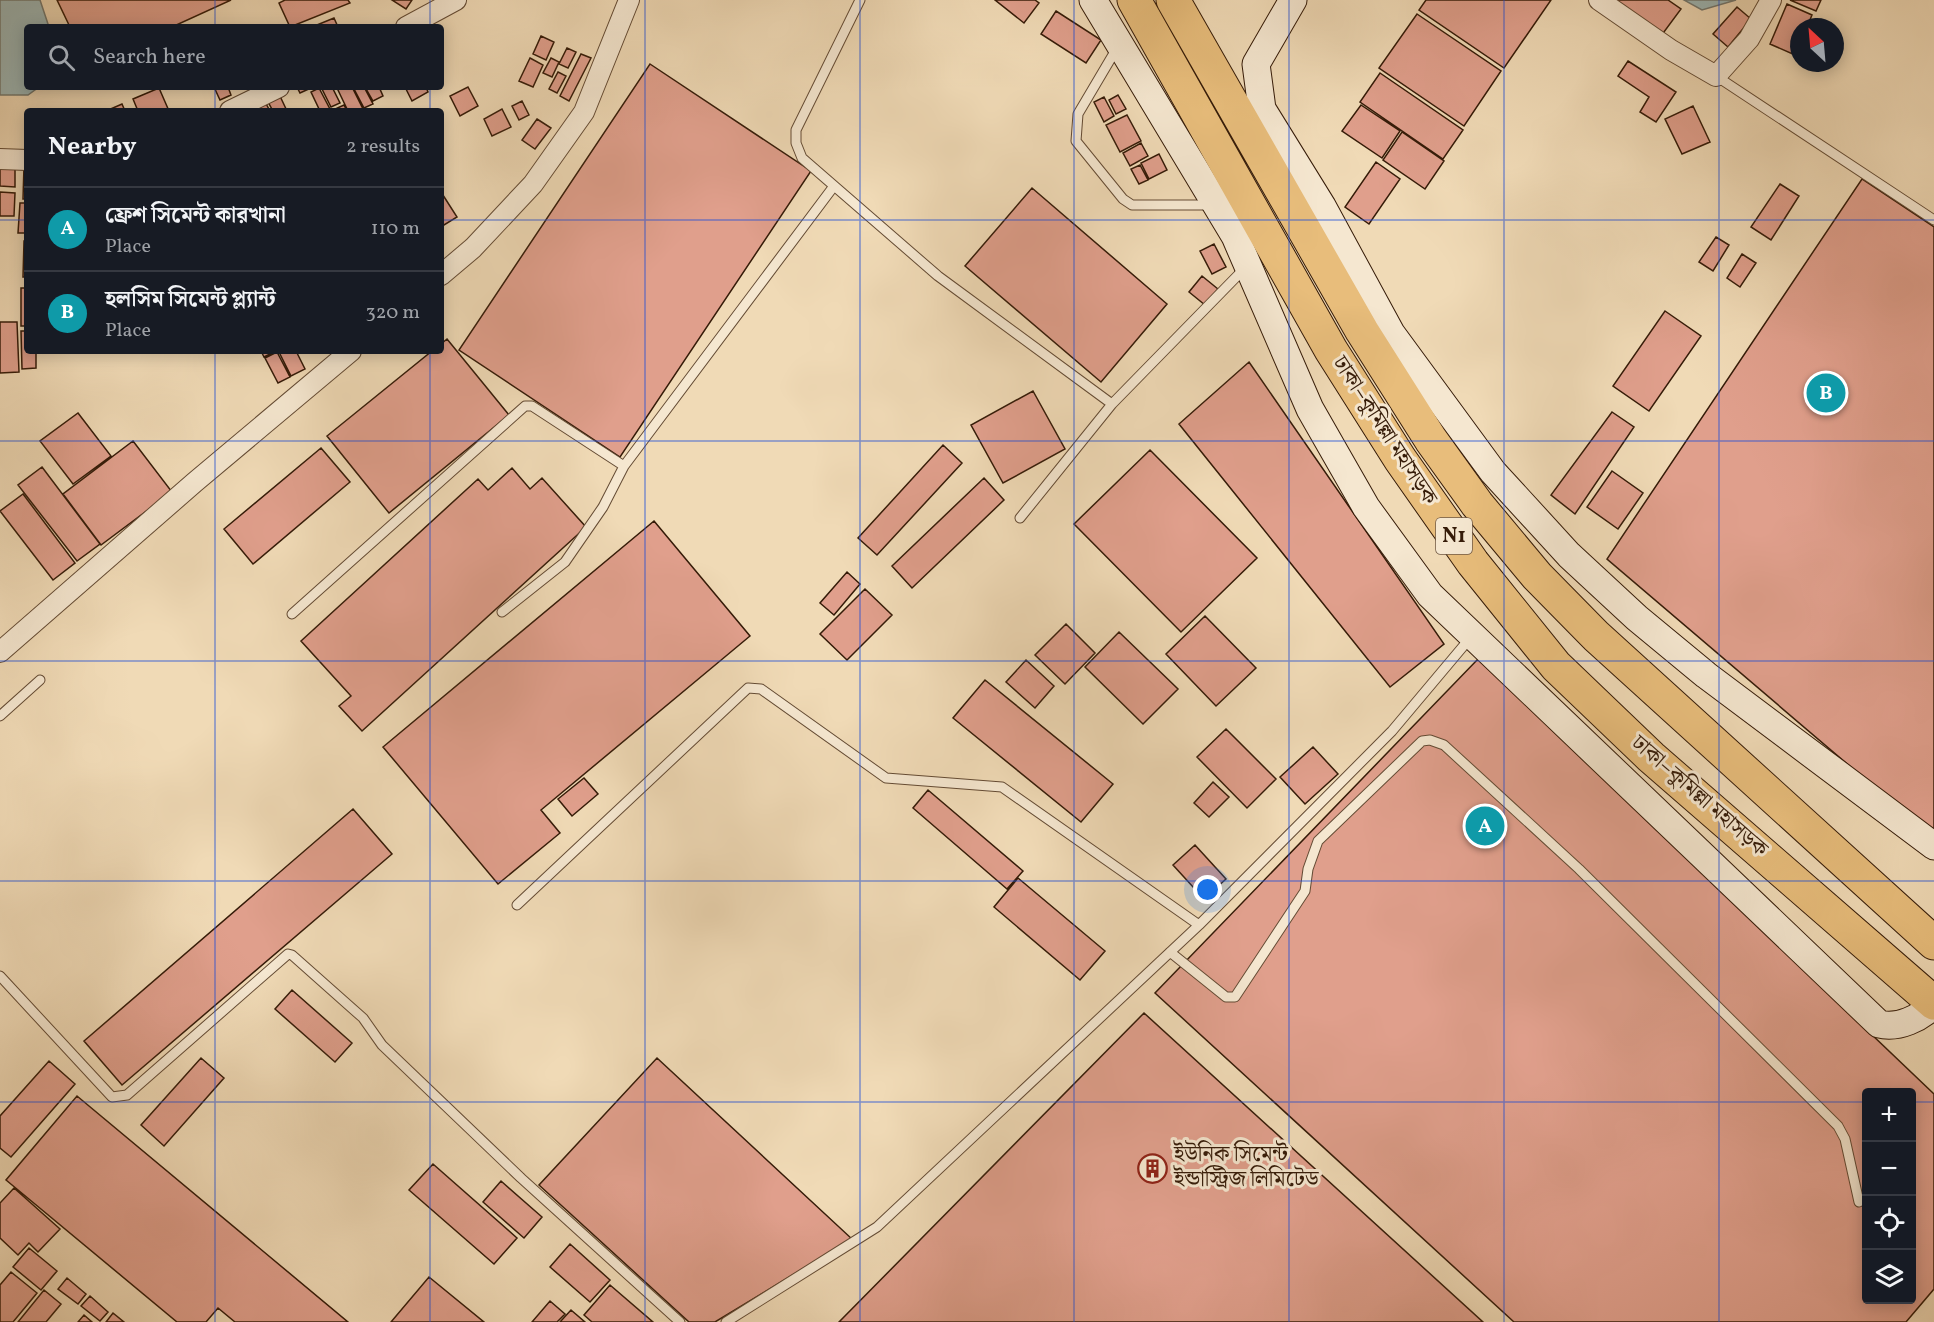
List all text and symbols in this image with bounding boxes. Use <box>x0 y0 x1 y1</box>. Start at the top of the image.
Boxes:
north arrow <box>1790 18 1844 72</box>
search box <box>24 24 444 90</box>
icon: search <box>45 41 78 74</box>
text: Search here <box>93 42 206 73</box>
text: Nearby <box>48 129 137 165</box>
text: 2 results <box>346 133 420 161</box>
text: ফ্রেশ সিমেন্ট কারখানা <box>105 201 286 232</box>
text: A <box>60 215 75 243</box>
text: 110 m <box>371 215 420 243</box>
text: Place <box>105 233 151 261</box>
text: হলসিম সিমেন্ট প্ল্যান্ট <box>105 285 276 316</box>
text: B <box>61 299 74 327</box>
text: 320 m <box>365 299 420 327</box>
text: Place <box>105 317 151 345</box>
street label: ঢাকা–কুমিল্লা মহাসড়ক <box>1324 350 1445 513</box>
pin: B <box>1806 370 1846 416</box>
road number: N1 <box>1436 518 1472 554</box>
street label: ঢাকা–কুমিল্লা মহাসড়ক <box>1623 728 1775 866</box>
pin: A <box>1466 804 1504 848</box>
your location <box>1193 875 1222 904</box>
map controls <box>1862 1088 1916 1304</box>
button: + <box>1862 1088 1916 1142</box>
place label: ইউনিক সিমেন্ট ইন্ডাস্ট্রিজ লিমিটেড <box>1173 1140 1320 1196</box>
button: − <box>1862 1142 1916 1196</box>
building icon: ইউনিক সিমেন্ট ইন্ডাস্ট্রিজ লিমিটেড <box>1137 1152 1169 1184</box>
button: locate <box>1862 1196 1916 1250</box>
button: layers <box>1862 1250 1916 1304</box>

